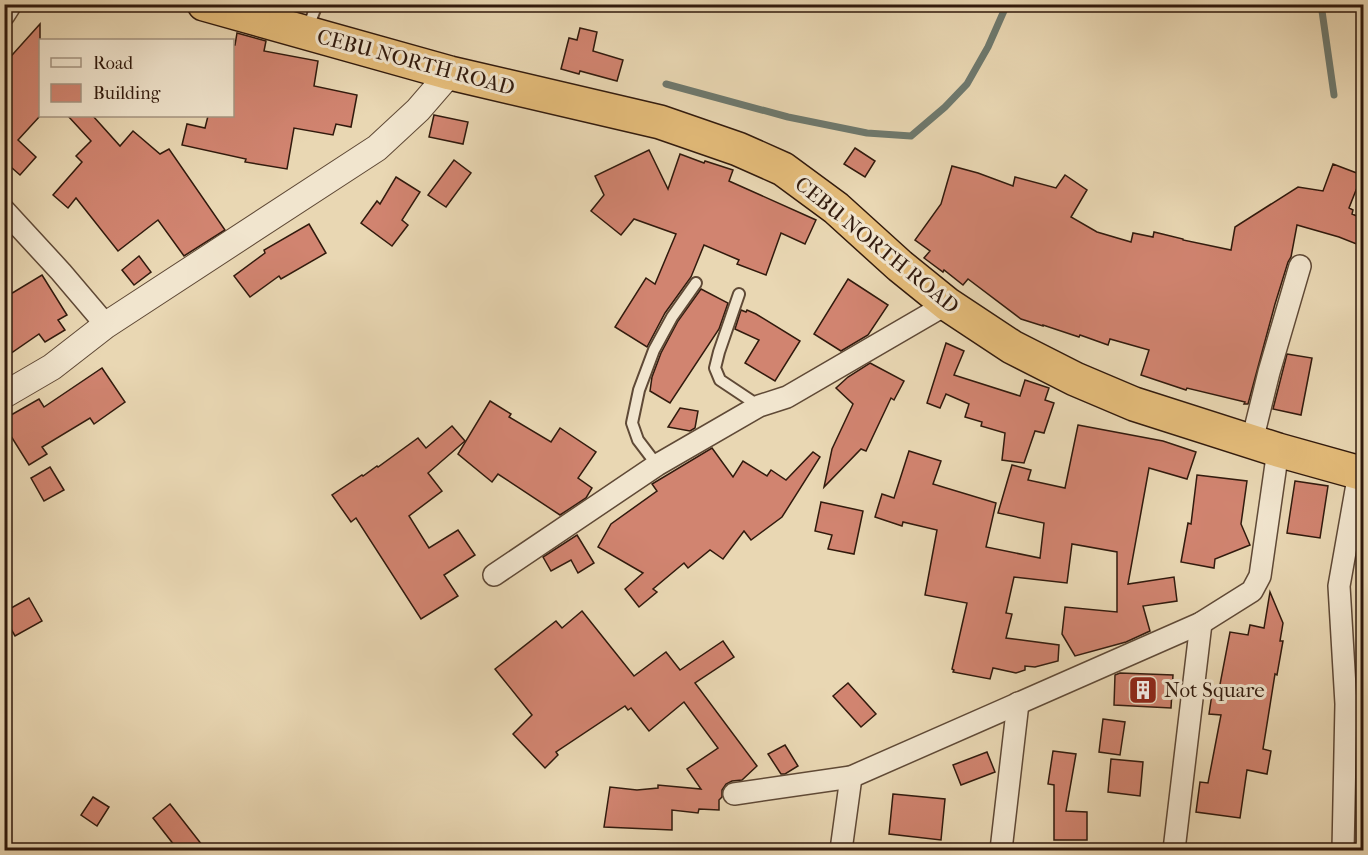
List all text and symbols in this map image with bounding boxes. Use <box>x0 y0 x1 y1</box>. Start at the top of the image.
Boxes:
street label: CEBU NORTH ROAD <box>315 24 517 100</box>
legend <box>39 39 234 117</box>
text: Road <box>93 53 133 74</box>
text: Building <box>93 83 161 104</box>
street label: CEBU NORTH ROAD <box>790 172 964 318</box>
building icon: Not Square <box>1127 674 1159 706</box>
place label: Not Square <box>1164 678 1265 702</box>

